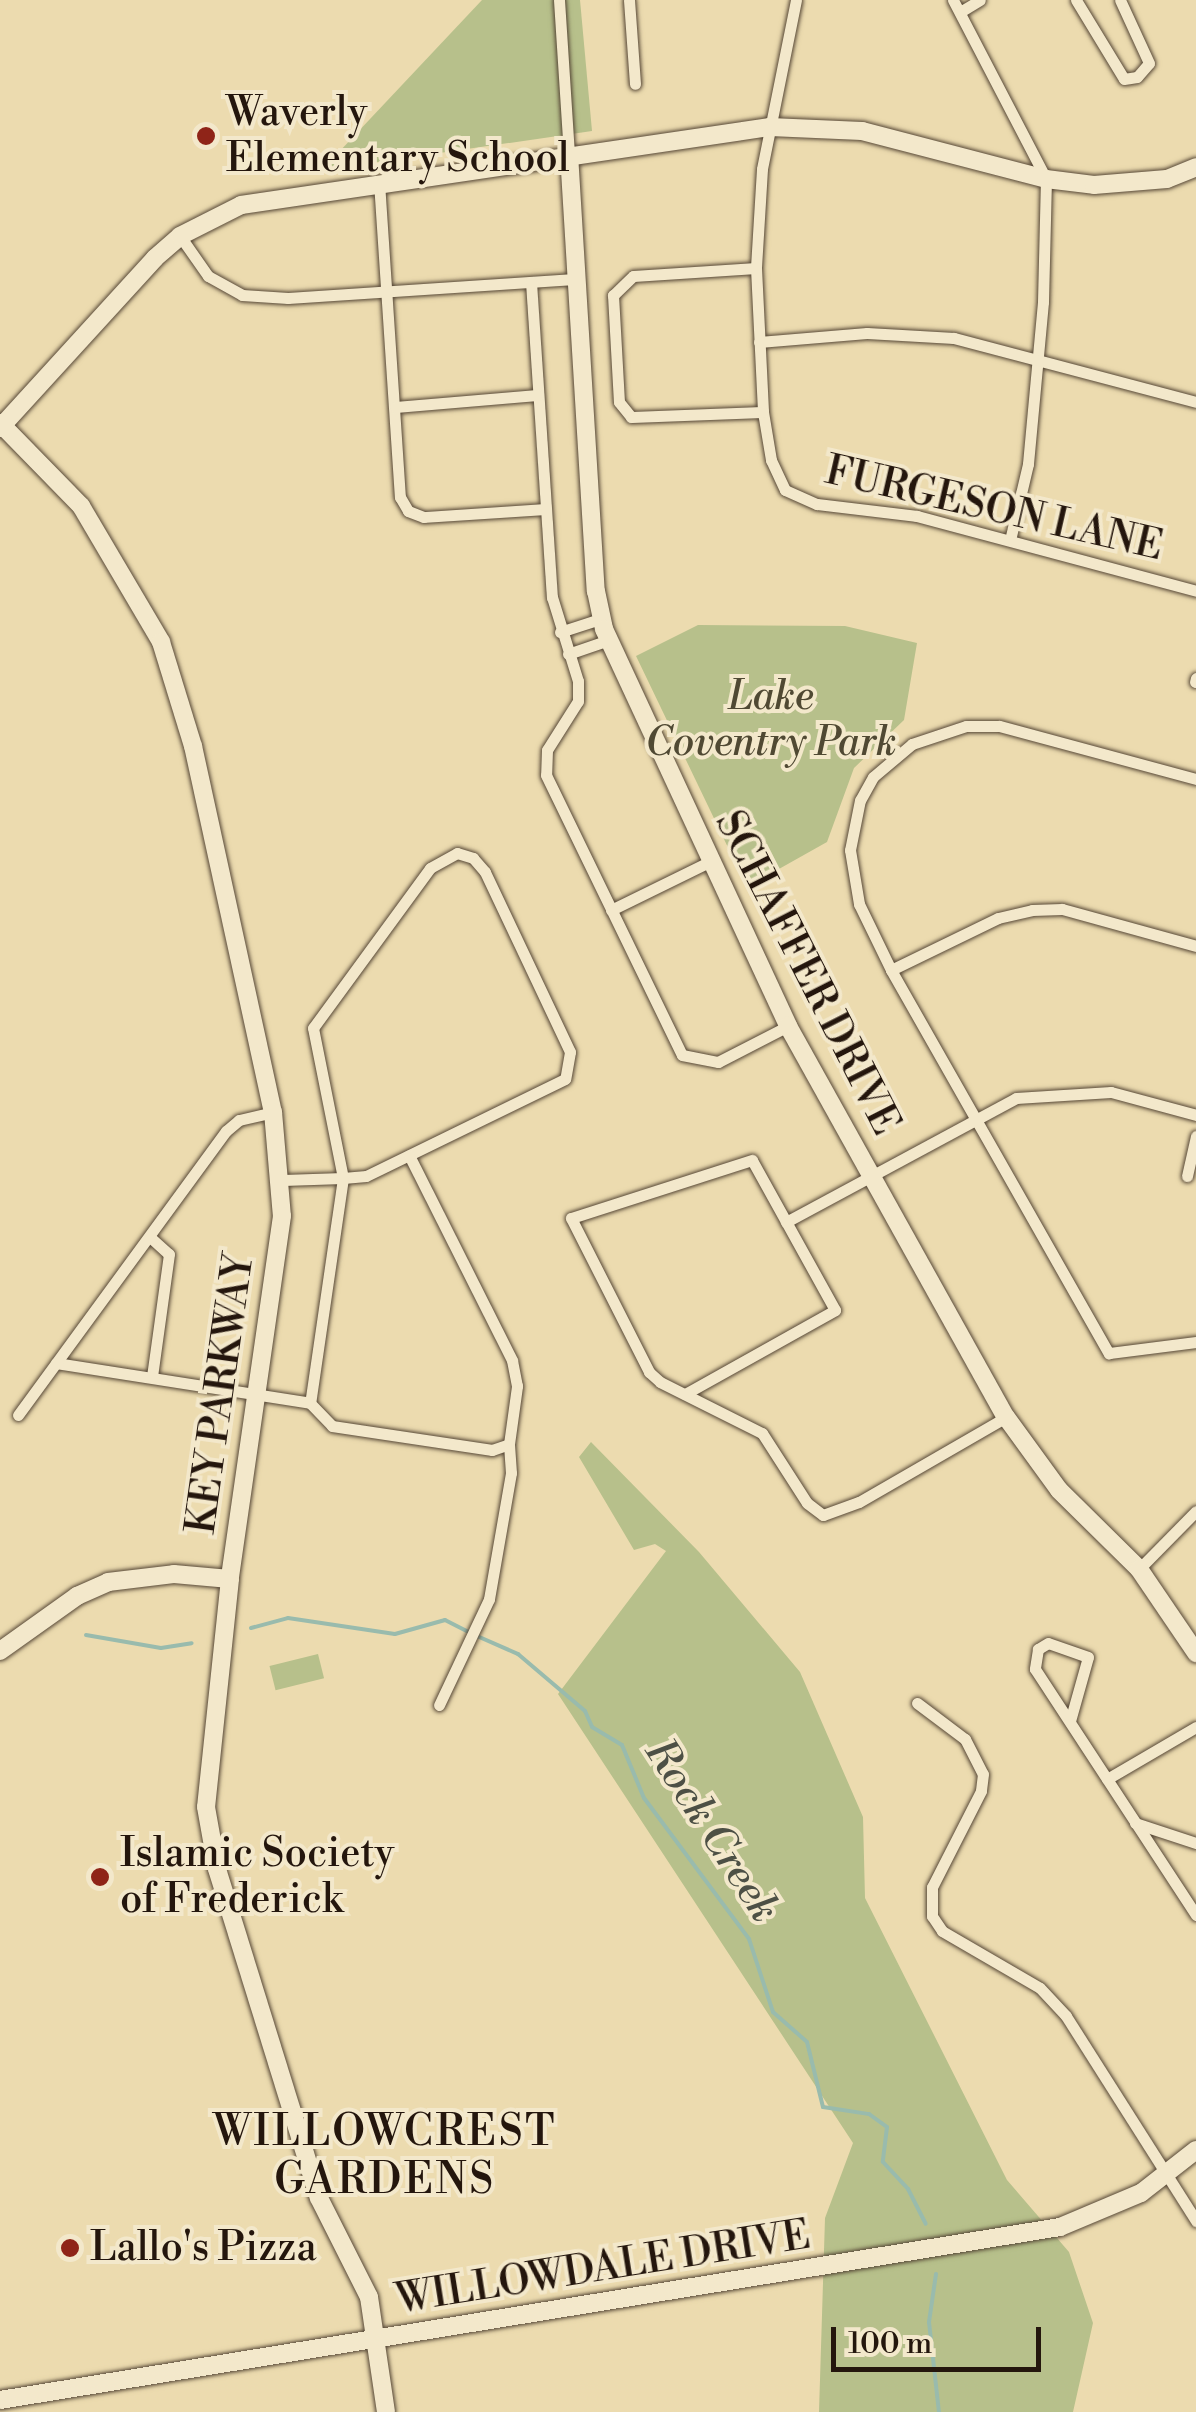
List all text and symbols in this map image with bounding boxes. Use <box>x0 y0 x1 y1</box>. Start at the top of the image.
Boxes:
place label: Waverly Elementary School <box>226 89 570 183</box>
marker: Waverly Elementary School <box>195 125 217 147</box>
street label: FURGESON LANE <box>821 447 1167 571</box>
park label: Lake Coventry Park <box>645 673 897 767</box>
street label: SCHAFFER DRIVE <box>705 803 909 1143</box>
street label: KEY PARKWAY <box>178 1251 264 1537</box>
water label: Rock Creek <box>633 1730 789 1932</box>
place label: Islamic Society of Frederick <box>120 1830 394 1924</box>
marker: Islamic Society of Frederick <box>89 1866 111 1888</box>
district label: WILLOWCREST GARDENS <box>213 2108 557 2206</box>
street label: WILLOWDALE DRIVE <box>393 2212 813 2324</box>
place label: Lallo's Pizza <box>90 2224 317 2272</box>
marker: Lallo's Pizza <box>59 2237 81 2259</box>
scale bar <box>836 2307 1046 2369</box>
text: 100 m <box>848 2325 932 2363</box>

